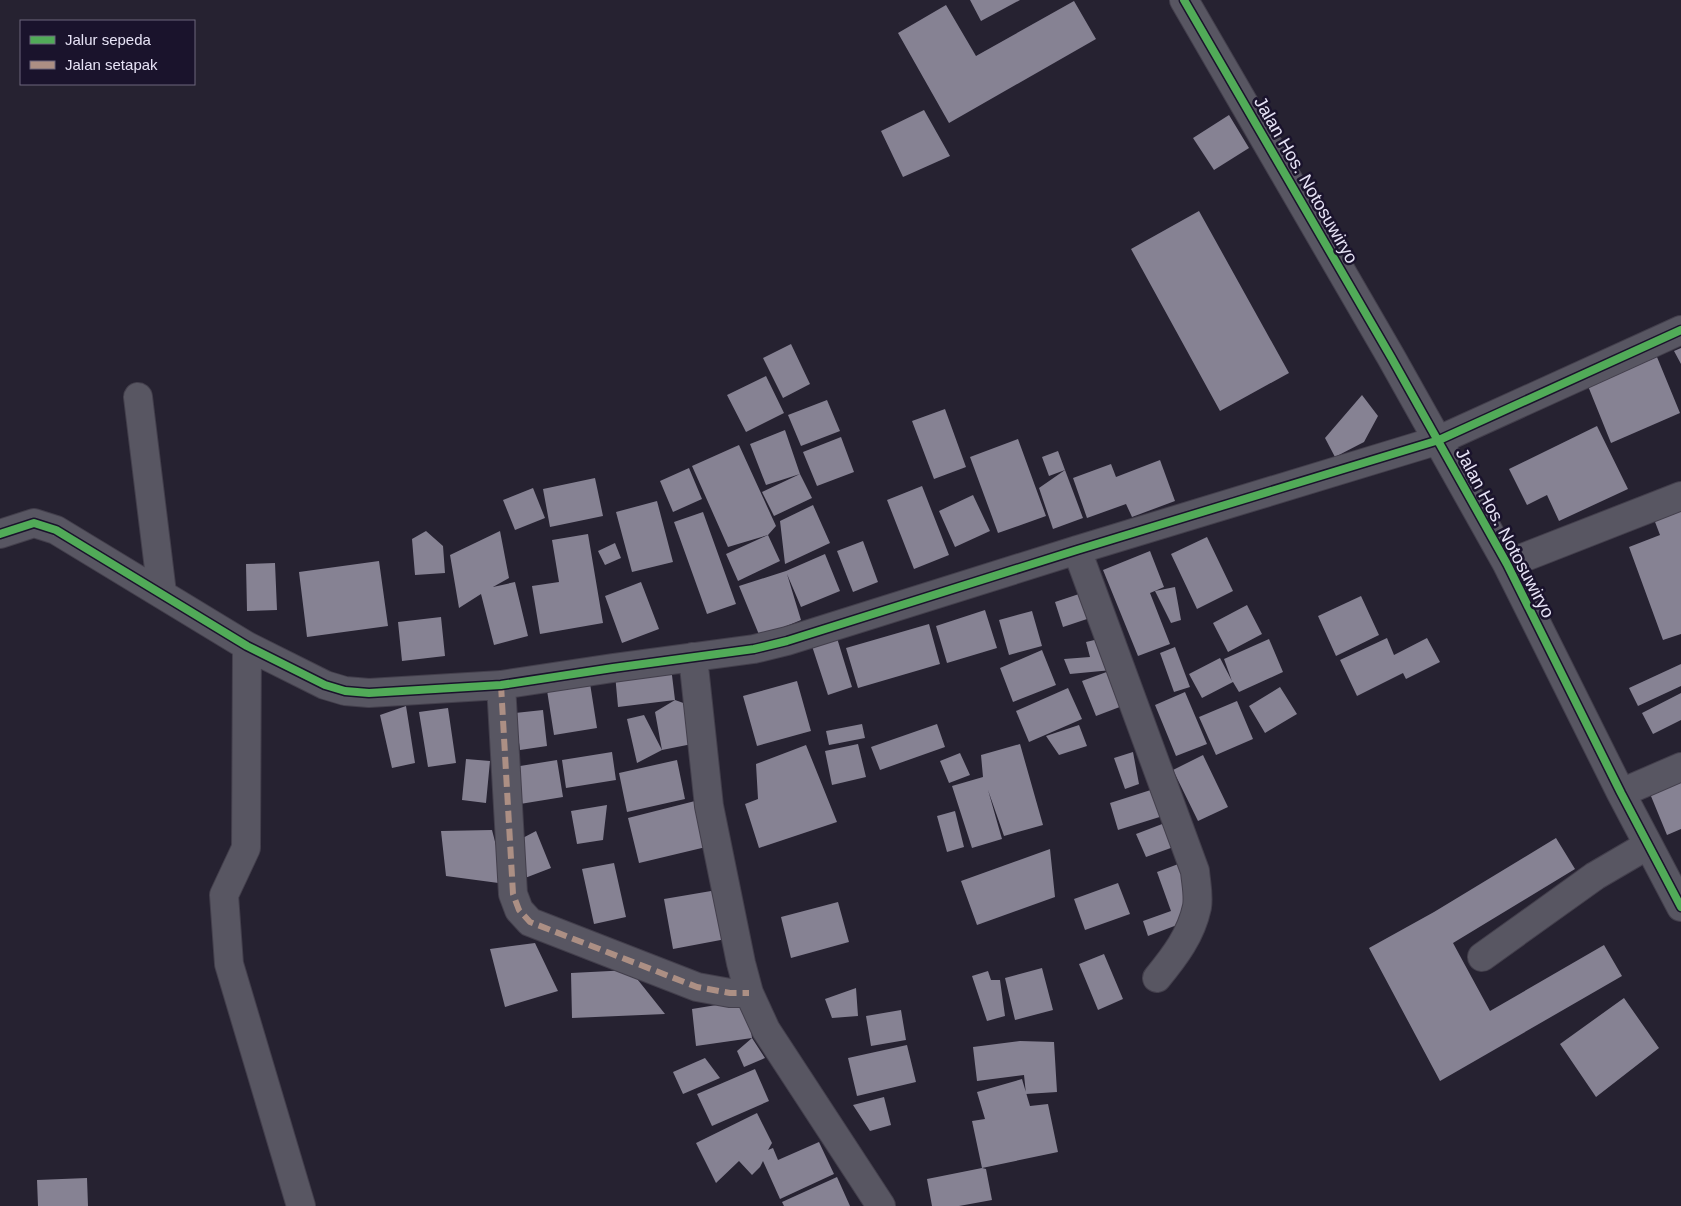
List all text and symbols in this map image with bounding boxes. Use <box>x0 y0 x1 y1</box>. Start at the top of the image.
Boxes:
legend <box>20 20 195 85</box>
text: Jalur sepeda <box>65 31 152 48</box>
text: Jalan setapak <box>65 56 158 73</box>
street label: Jalan Hos. Notosuwiryo <box>1250 93 1362 267</box>
street label: Jalan Hos. Notosuwiryo <box>1452 445 1558 621</box>

